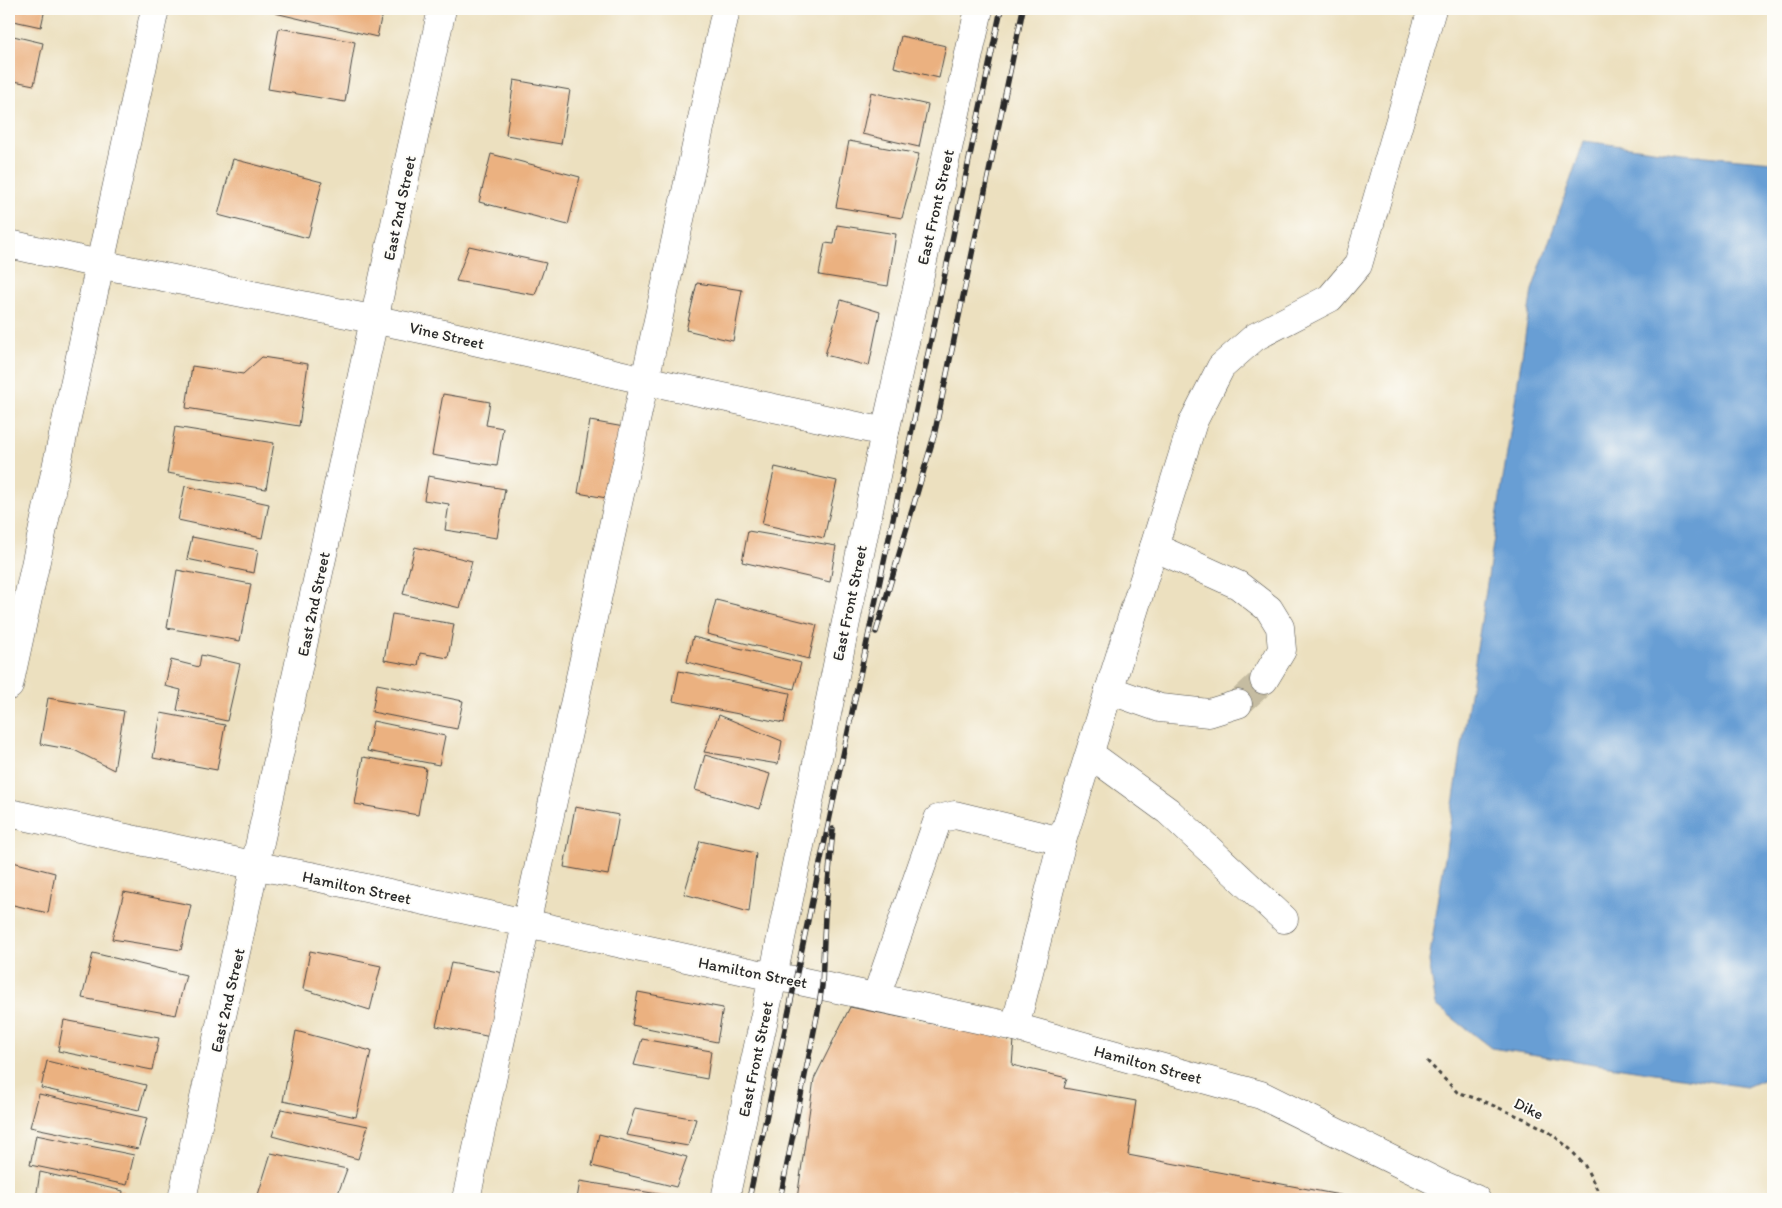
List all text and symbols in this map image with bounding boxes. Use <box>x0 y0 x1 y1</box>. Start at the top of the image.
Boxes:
street label: East Front Street <box>913 148 958 267</box>
street label: East 2nd Street <box>379 154 420 262</box>
street label: Vine Street <box>408 318 486 353</box>
street label: East Front Street <box>828 544 871 663</box>
street label: East 2nd Street <box>293 550 334 658</box>
street label: Hamilton Street <box>301 867 413 908</box>
street label: East 2nd Street <box>206 946 249 1054</box>
street label: Hamilton Street <box>697 953 809 992</box>
street label: East Front Street <box>734 1000 777 1119</box>
street label: Hamilton Street <box>1092 1041 1204 1088</box>
street label: Dike <box>1511 1093 1547 1124</box>

